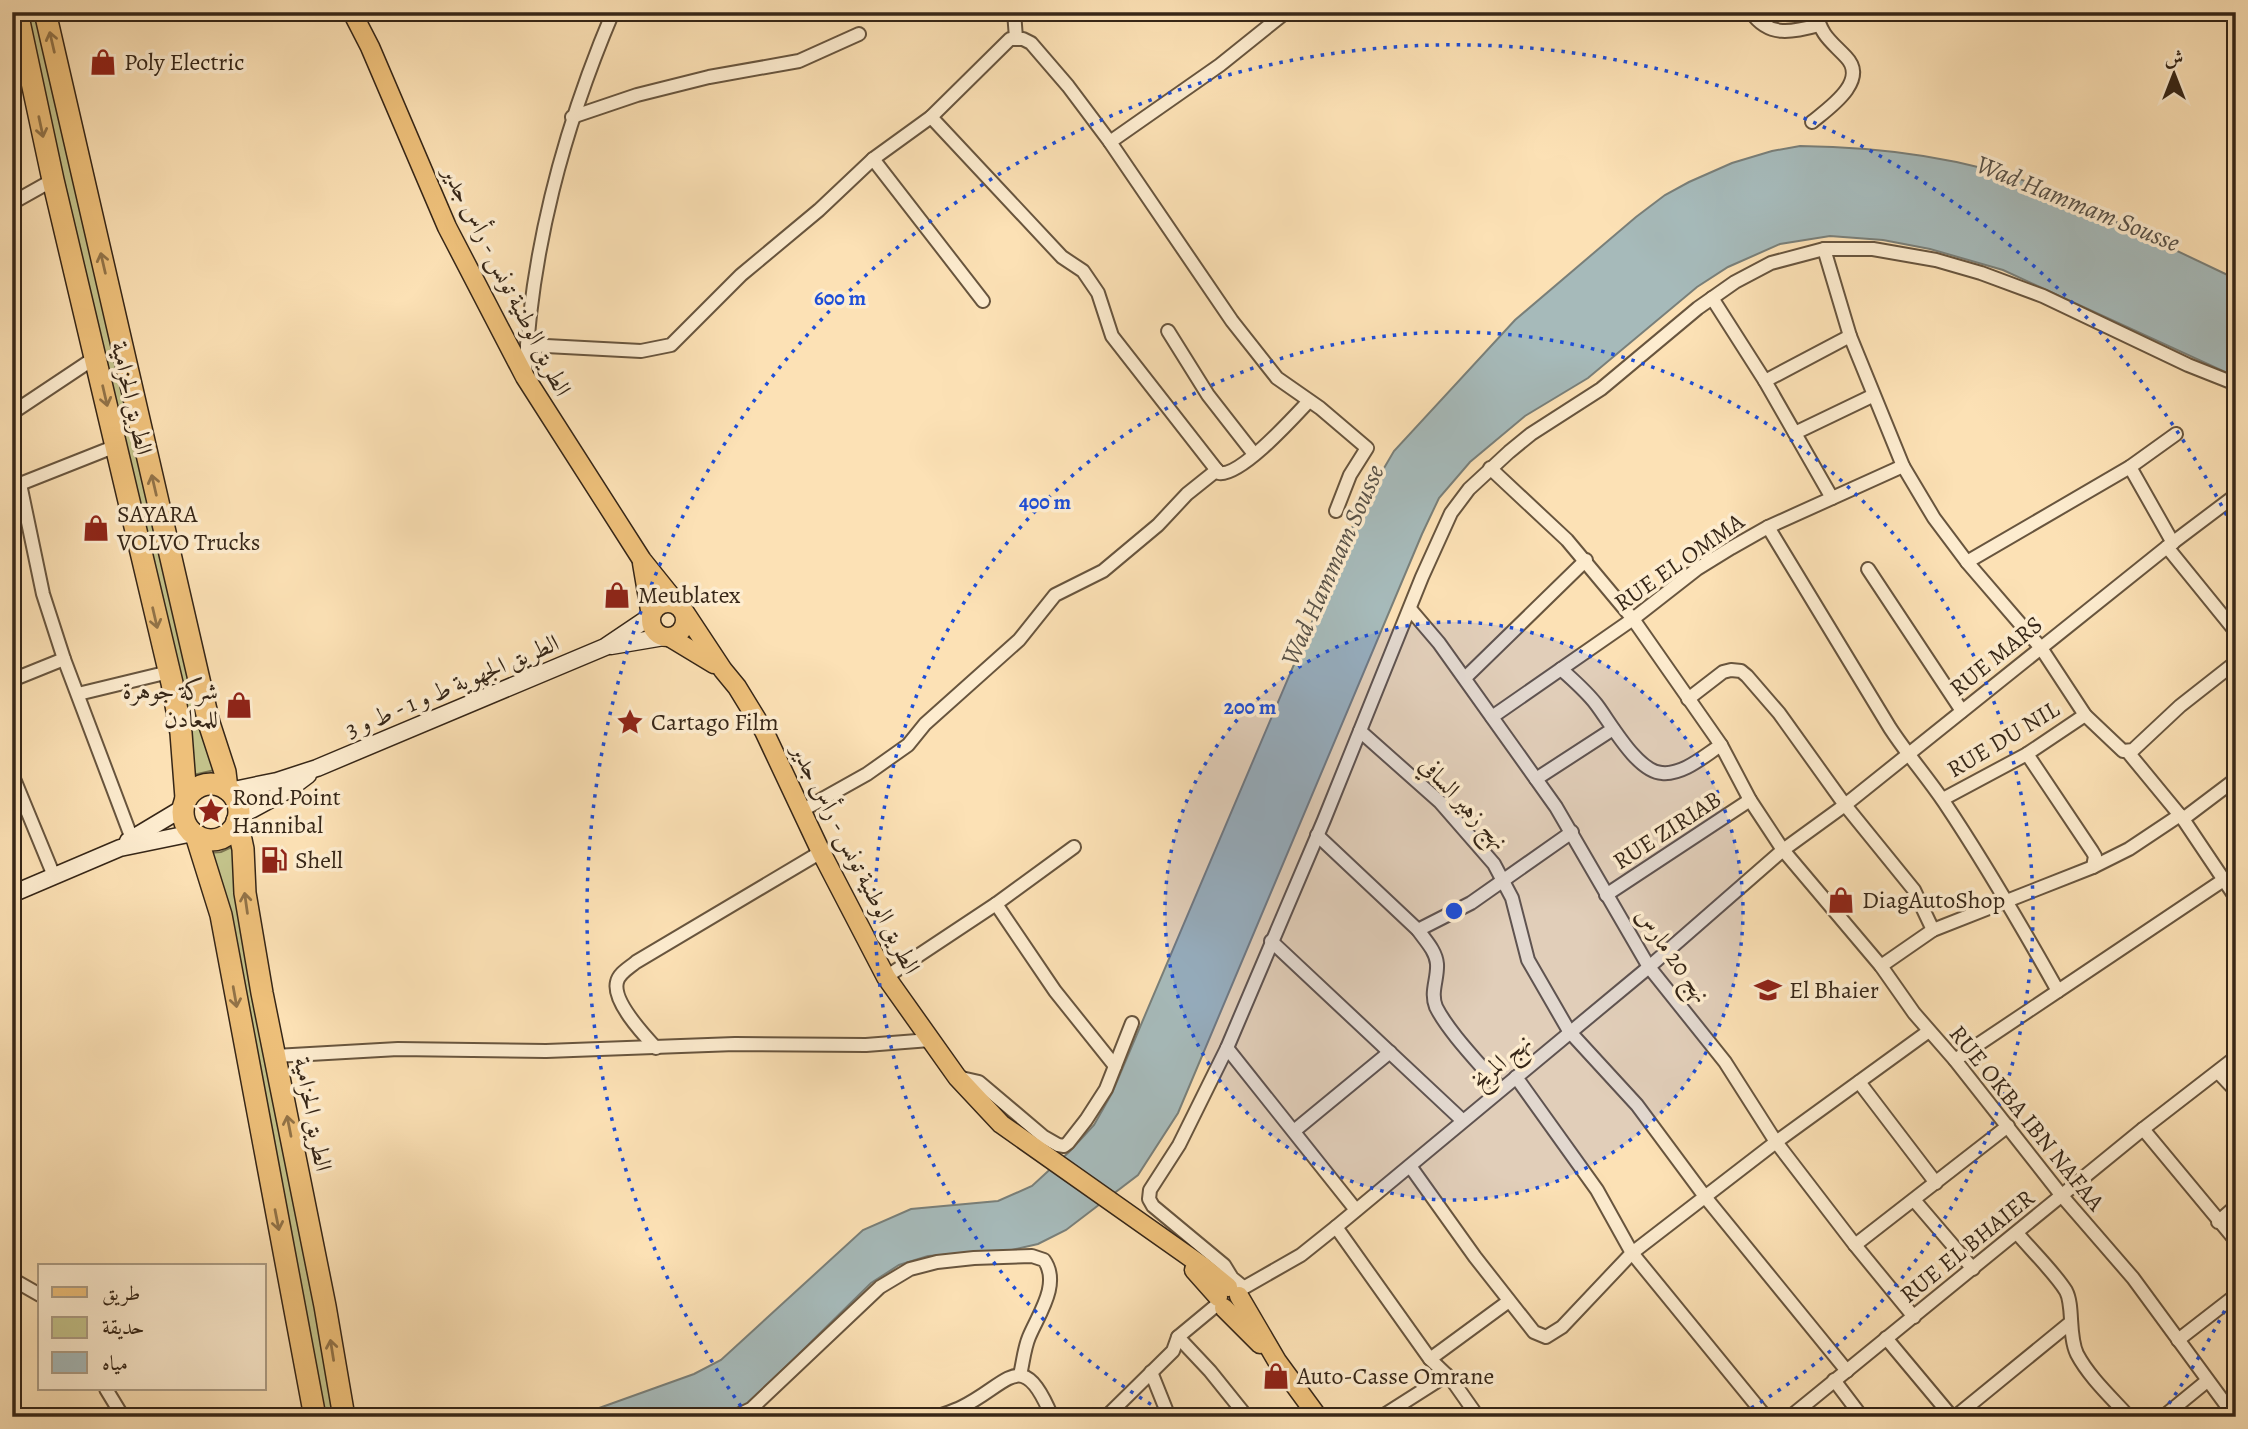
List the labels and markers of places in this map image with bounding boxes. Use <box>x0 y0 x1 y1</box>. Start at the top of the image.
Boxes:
place label: Poly Electric <box>124 46 244 78</box>
shop icon: Poly Electric <box>88 47 118 77</box>
place label: SAYARA VOLVO Trucks <box>116 498 260 558</box>
shop icon: SAYARA VOLVO Trucks <box>81 513 111 543</box>
place label: Meublatex <box>638 579 741 611</box>
shop icon: Meublatex <box>602 580 632 610</box>
place label: شركة جوهرة للمعادن <box>123 675 218 735</box>
shop icon: شركة جوهرة للمعادن <box>224 690 254 720</box>
place label: Cartago Film <box>651 706 779 738</box>
place icon: Cartago Film <box>615 707 645 737</box>
place label: Rond Point Hannibal <box>232 781 341 841</box>
place icon: Rond Point Hannibal <box>196 796 226 826</box>
place label: Shell <box>295 844 343 876</box>
fuel station icon: Shell <box>259 845 289 875</box>
place label: DiagAutoShop <box>1862 884 2005 916</box>
shop icon: DiagAutoShop <box>1826 885 1856 915</box>
centre of rings <box>1442 899 1466 923</box>
place label: El Bhaier <box>1789 974 1879 1006</box>
school or university icon: El Bhaier <box>1753 975 1783 1005</box>
place label: Auto-Casse Omrane <box>1296 1360 1494 1392</box>
shop icon: Auto-Casse Omrane <box>1261 1361 1291 1391</box>

